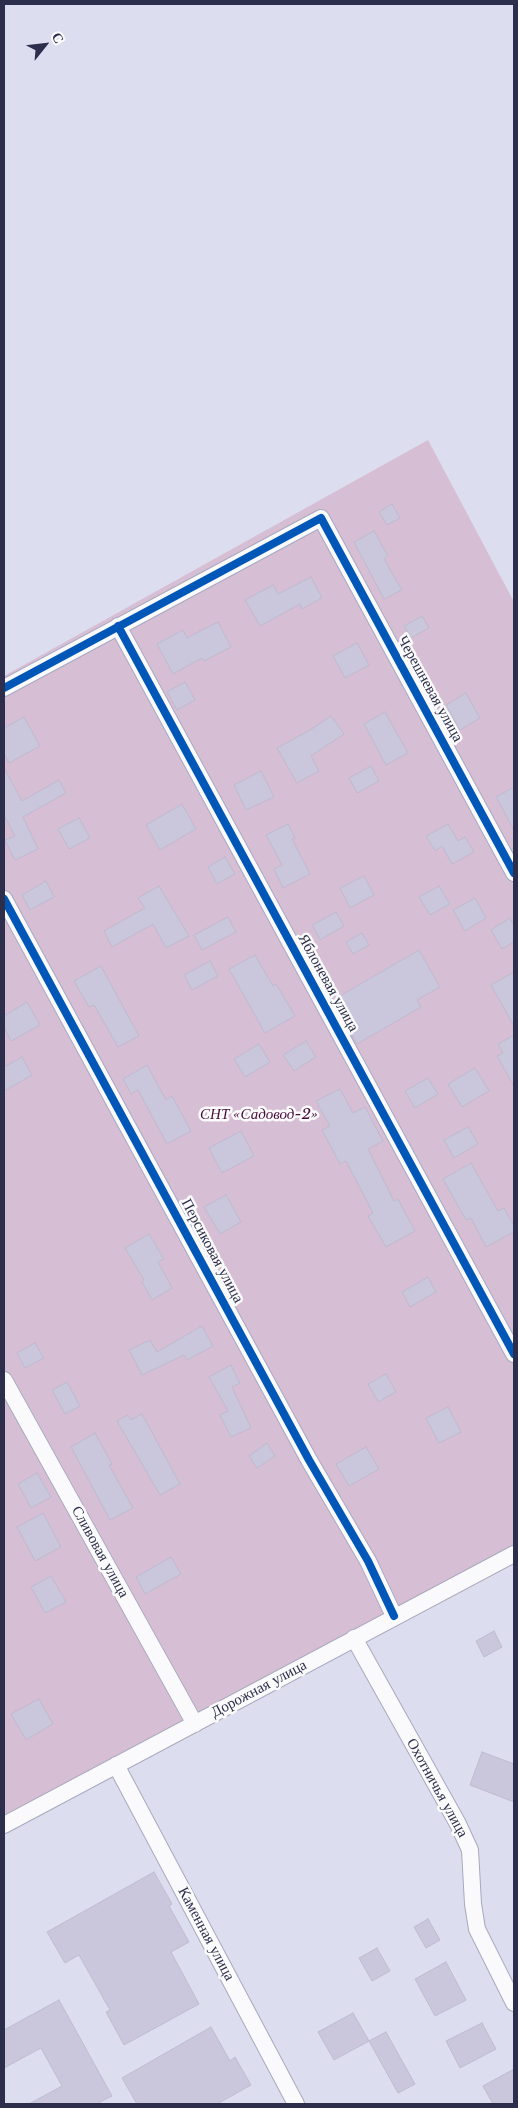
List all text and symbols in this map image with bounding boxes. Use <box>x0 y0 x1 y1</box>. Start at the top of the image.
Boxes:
north arrow <box>20 20 70 70</box>
text: С <box>48 29 68 47</box>
street label: Черешневая улица <box>393 633 467 745</box>
street label: Яблоневая улица <box>294 931 362 1035</box>
park label: СНТ «Садовод-2» <box>200 1106 318 1124</box>
street label: Персиковая улица <box>177 1196 247 1306</box>
street label: Сливовая улица <box>67 1503 133 1601</box>
street label: Дорожная улица <box>208 1656 310 1722</box>
street label: Охотничья улица <box>402 1735 472 1841</box>
street label: Каменная улица <box>174 1884 238 1984</box>

